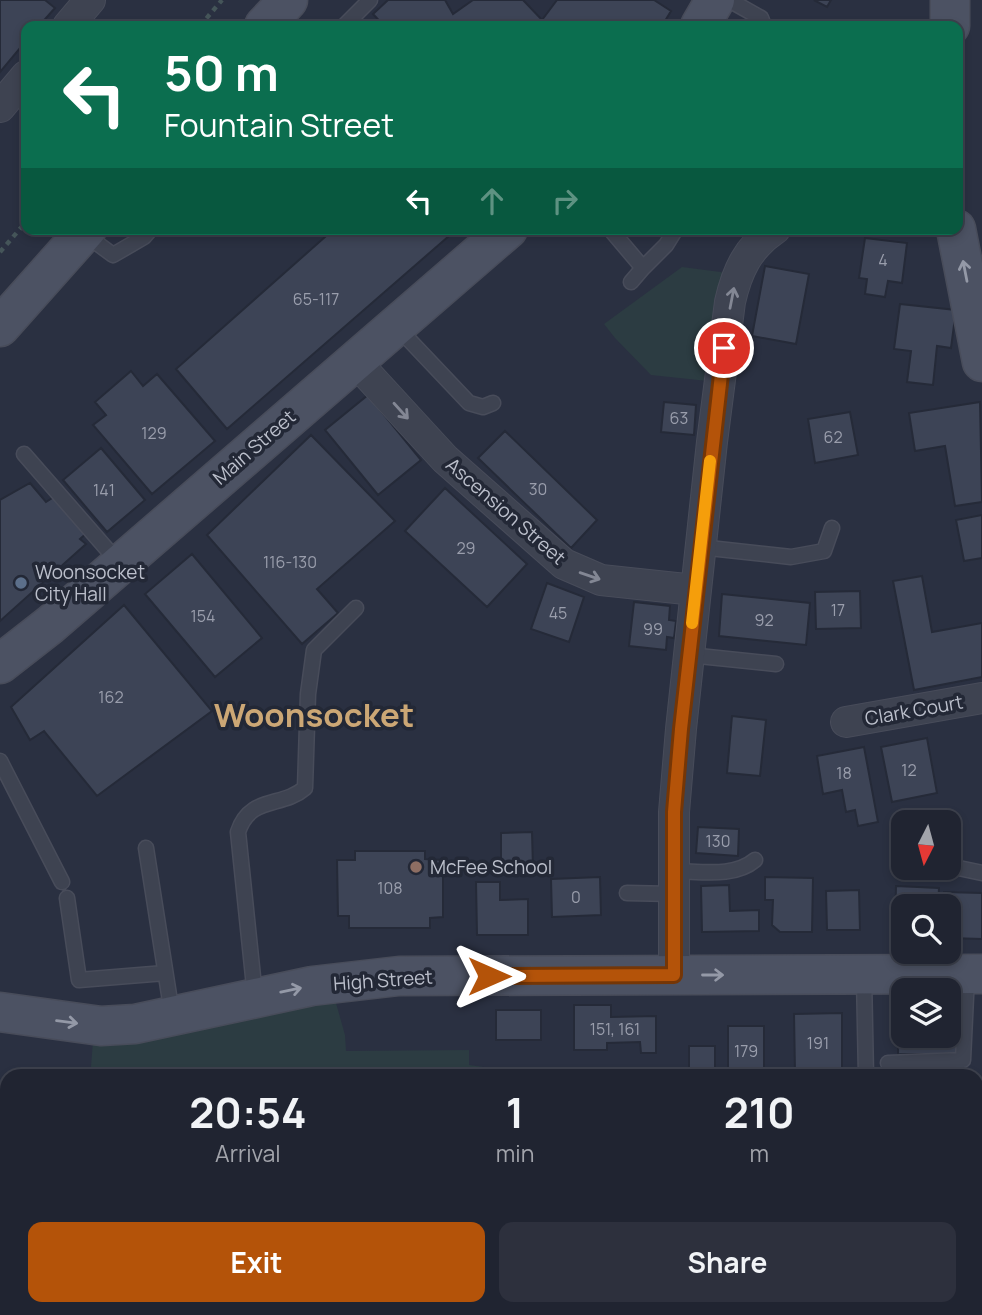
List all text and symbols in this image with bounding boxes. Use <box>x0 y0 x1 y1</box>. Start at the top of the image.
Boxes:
text: 50 m <box>164 39 279 106</box>
icon: left <box>49 49 140 140</box>
text: Fountain Street <box>164 103 394 147</box>
icon: left <box>400 182 438 220</box>
icon: ahead <box>473 182 511 220</box>
icon: right <box>546 182 584 220</box>
house number: 4 <box>878 249 888 271</box>
one-way arrow <box>957 260 971 283</box>
one-way arrow <box>725 287 739 310</box>
house number: 65-117 <box>293 288 339 310</box>
pin <box>694 318 754 378</box>
icon: arrive <box>705 329 743 367</box>
one-way arrow <box>393 402 409 420</box>
street label: Main Street <box>207 404 301 490</box>
house number: 63 <box>670 407 688 429</box>
house number: 129 <box>141 422 167 444</box>
house number: 62 <box>823 426 843 448</box>
street label: Ascension Street <box>441 452 571 570</box>
house number: 30 <box>529 478 547 500</box>
house number: 141 <box>93 479 115 501</box>
house number: 29 <box>456 537 476 559</box>
house number: 116-130 <box>263 551 317 573</box>
place label: Woonsocket City Hall <box>35 559 145 607</box>
one-way arrow <box>578 571 600 583</box>
marker: Woonsocket City Hall <box>13 575 29 591</box>
house number: 17 <box>831 599 845 621</box>
house number: 45 <box>549 602 567 624</box>
house number: 154 <box>191 605 215 627</box>
house number: 92 <box>754 609 774 631</box>
house number: 99 <box>643 618 663 640</box>
house number: 162 <box>98 686 124 708</box>
street label: Clark Court <box>863 689 965 731</box>
district label: Woonsocket <box>214 692 414 737</box>
house number: 12 <box>901 759 917 781</box>
house number: 18 <box>836 762 852 784</box>
north arrow <box>891 810 961 880</box>
map controls <box>891 810 961 1048</box>
house number: 130 <box>706 830 730 852</box>
place label: McFee School <box>430 854 552 880</box>
marker: McFee School <box>408 859 424 875</box>
house number: 108 <box>377 877 403 899</box>
house number: 0 <box>571 886 581 908</box>
button: search <box>891 894 961 964</box>
position arrow <box>452 939 526 1013</box>
street label: High Street <box>332 964 434 996</box>
one-way arrow <box>702 968 725 982</box>
button: layers <box>891 978 961 1048</box>
one-way arrow <box>279 983 302 997</box>
one-way arrow <box>56 1016 78 1029</box>
house number: 151, 161 <box>590 1018 640 1040</box>
house number: 191 <box>807 1032 829 1054</box>
house number: 179 <box>734 1040 758 1062</box>
text: 20:54 <box>189 1083 307 1141</box>
text: 1 <box>506 1083 524 1141</box>
text: 210 <box>724 1083 795 1141</box>
text: Arrival <box>215 1137 281 1169</box>
text: min <box>496 1137 534 1169</box>
text: m <box>749 1137 769 1169</box>
button: Exit <box>28 1222 485 1302</box>
button: Share <box>499 1222 956 1302</box>

